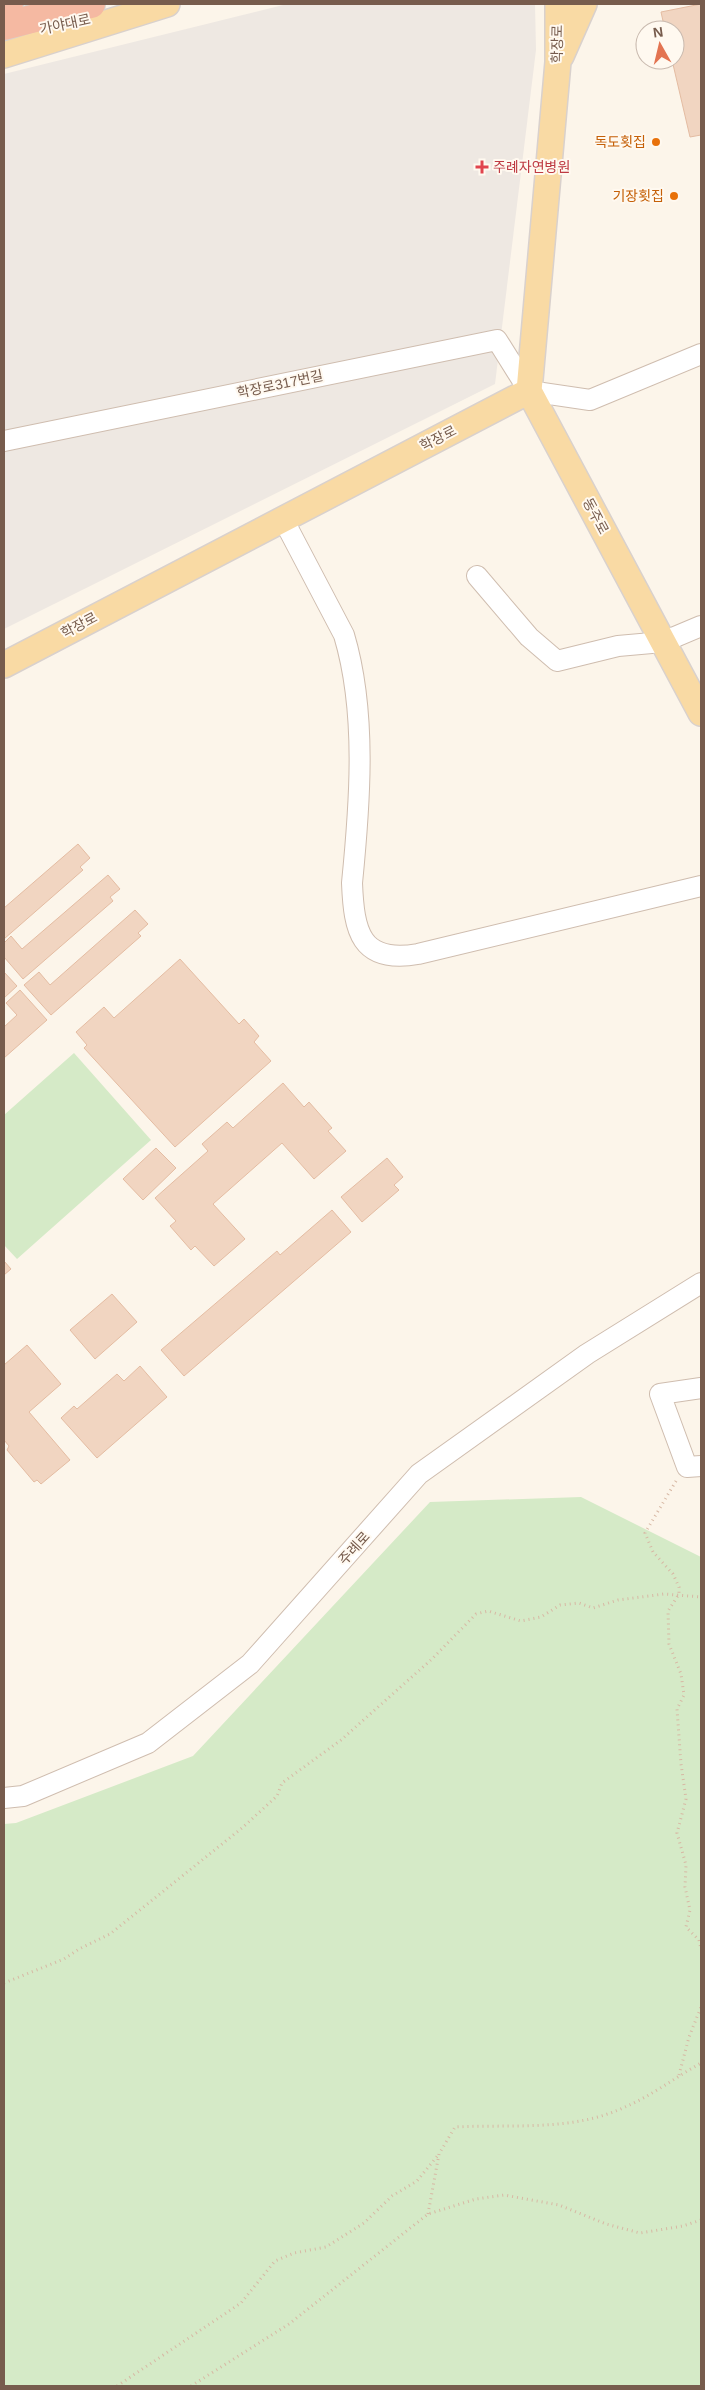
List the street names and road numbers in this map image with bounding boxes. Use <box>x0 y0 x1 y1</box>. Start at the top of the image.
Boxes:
street label: 가야대로 <box>38 11 92 37</box>
street label: 학장로 <box>549 24 565 63</box>
street label: 학장로317번길 <box>235 367 325 401</box>
street label: 학장로 <box>417 422 459 454</box>
street label: 동주로 <box>580 495 612 537</box>
street label: 학장로 <box>58 609 100 641</box>
street label: 주례로 <box>335 1528 373 1568</box>

